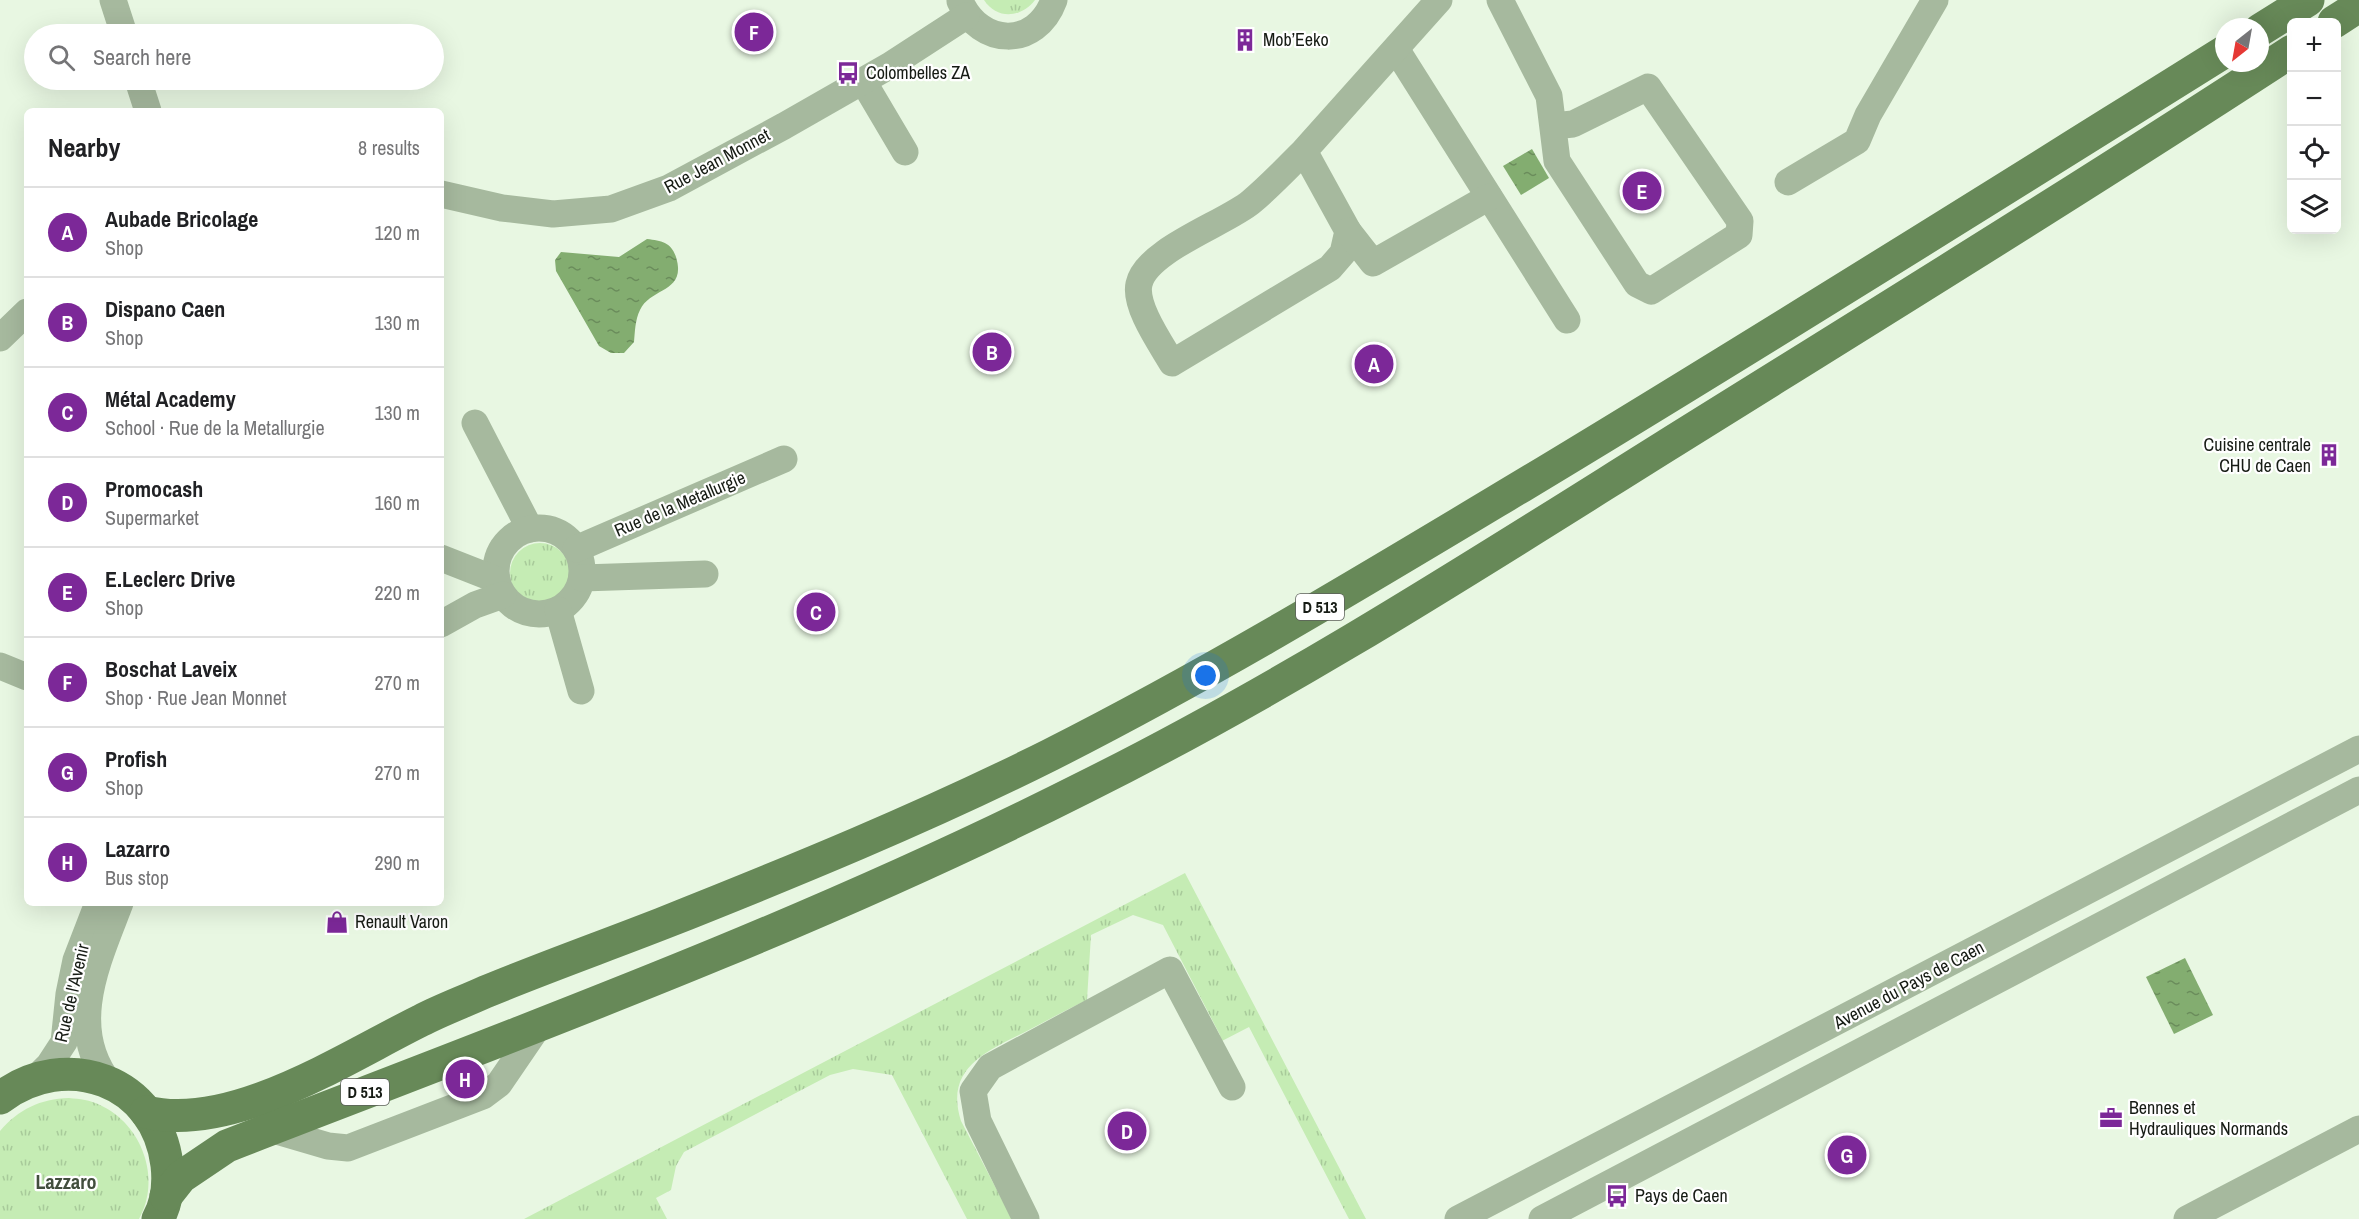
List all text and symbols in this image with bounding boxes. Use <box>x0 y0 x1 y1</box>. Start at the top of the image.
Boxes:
pin: F <box>734 9 774 54</box>
north arrow <box>2215 18 2269 72</box>
map controls <box>2287 18 2341 234</box>
button: + <box>2287 18 2341 72</box>
search box <box>24 24 444 90</box>
building icon: Mob’Eeko <box>1232 27 1258 53</box>
place label: Mob’Eeko <box>1263 27 1329 52</box>
icon: search <box>45 41 78 74</box>
text: Search here <box>93 42 191 72</box>
bus stop icon: Colombelles ZA <box>835 60 861 86</box>
place label: Colombelles ZA <box>866 60 970 85</box>
button: − <box>2287 72 2341 126</box>
street label: Rue Jean Monnet <box>659 122 774 199</box>
button: locate <box>2287 126 2341 180</box>
text: Nearby <box>48 130 120 165</box>
text: 8 results <box>358 134 420 161</box>
pin: E <box>1622 168 1662 213</box>
button: layers <box>2287 180 2341 234</box>
text: Aubade Bricolage <box>105 204 258 234</box>
text: A <box>62 219 73 246</box>
text: 120 m <box>374 219 420 246</box>
text: Shop <box>105 234 143 261</box>
text: Dispano Caen <box>105 294 225 324</box>
text: B <box>62 309 73 336</box>
text: 130 m <box>374 309 420 336</box>
text: Shop <box>105 324 143 351</box>
pin: B <box>972 330 1012 374</box>
pin: A <box>1354 342 1394 386</box>
text: Métal Academy <box>105 384 236 414</box>
text: C <box>62 399 73 426</box>
text: 130 m <box>374 399 420 426</box>
text: School · Rue de la Metallurgie <box>105 414 325 441</box>
place label: Cuisine centrale CHU de Caen <box>2204 432 2311 478</box>
building icon: Cuisine centrale CHU de Caen <box>2316 442 2342 468</box>
street label: Rue de la Metallurgie <box>610 465 749 542</box>
text: Promocash <box>105 474 203 504</box>
text: D <box>62 489 73 516</box>
text: 160 m <box>374 489 420 516</box>
text: Supermarket <box>105 504 199 531</box>
text: E.Leclerc Drive <box>105 564 235 594</box>
text: E <box>62 579 73 606</box>
text: 220 m <box>374 579 420 606</box>
pin: C <box>796 590 836 634</box>
text: Shop <box>105 594 143 621</box>
road number: D 513 <box>1296 594 1344 620</box>
text: Boschat Laveix <box>105 654 237 684</box>
your location <box>1191 661 1220 690</box>
text: F <box>62 669 73 696</box>
text: 270 m <box>374 669 420 696</box>
text: Shop · Rue Jean Monnet <box>105 684 286 711</box>
text: Profish <box>105 744 167 774</box>
text: G <box>61 759 74 786</box>
text: 270 m <box>374 759 420 786</box>
text: Shop <box>105 774 143 801</box>
text: Lazarro <box>105 834 170 864</box>
text: H <box>62 849 73 876</box>
text: 290 m <box>374 849 420 876</box>
text: Bus stop <box>105 864 169 891</box>
shop icon: Renault Varon <box>324 909 350 935</box>
place label: Renault Varon <box>355 909 448 934</box>
street label: Avenue du Pays de Caen <box>1828 934 1988 1035</box>
street label: Rue de l'Avenir <box>48 941 95 1045</box>
pin: H <box>446 1056 484 1102</box>
road number: D 513 <box>341 1079 389 1105</box>
place label: Bennes et Hydrauliques Normands <box>2129 1095 2288 1141</box>
office icon: Bennes et Hydrauliques Normands <box>2098 1105 2124 1131</box>
pin: D <box>1108 1108 1146 1154</box>
pin: G <box>1828 1132 1866 1178</box>
district label: Lazzaro <box>35 1168 97 1195</box>
bus stop icon: Pays de Caen <box>1604 1183 1630 1209</box>
place label: Pays de Caen <box>1635 1183 1728 1208</box>

